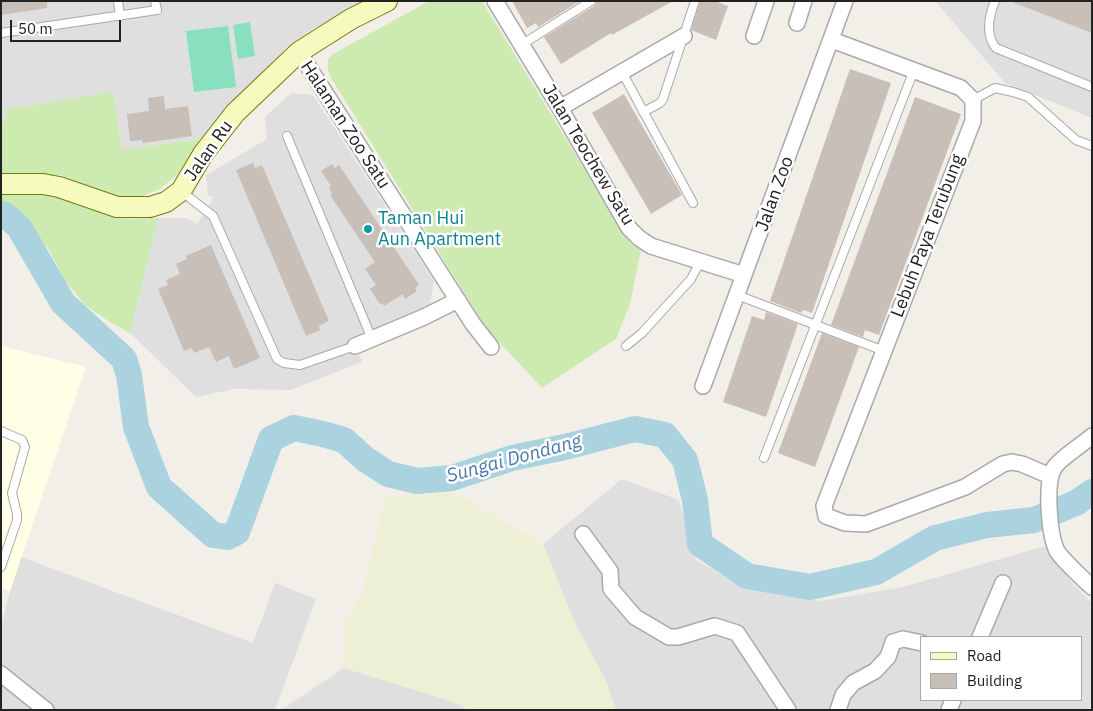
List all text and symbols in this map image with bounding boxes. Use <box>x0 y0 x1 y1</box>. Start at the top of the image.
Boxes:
scale bar <box>12 10 124 42</box>
text: 50 m <box>18 19 53 38</box>
street label: Halaman Zoo Satu <box>296 57 394 193</box>
street label: Jalan Teochew Satu <box>537 81 639 229</box>
street label: Jalan Ru <box>180 116 238 186</box>
street label: Lebuh Paya Terubung <box>887 151 969 321</box>
street label: Jalan Zoo <box>751 154 799 234</box>
place label: Taman Hui Aun Apartment <box>378 208 501 250</box>
marker: Taman Hui Aun Apartment <box>362 223 374 235</box>
water label: Sungai Dondang <box>444 430 584 488</box>
legend <box>920 636 1083 701</box>
text: Road <box>967 646 1002 665</box>
text: Building <box>967 671 1022 690</box>

